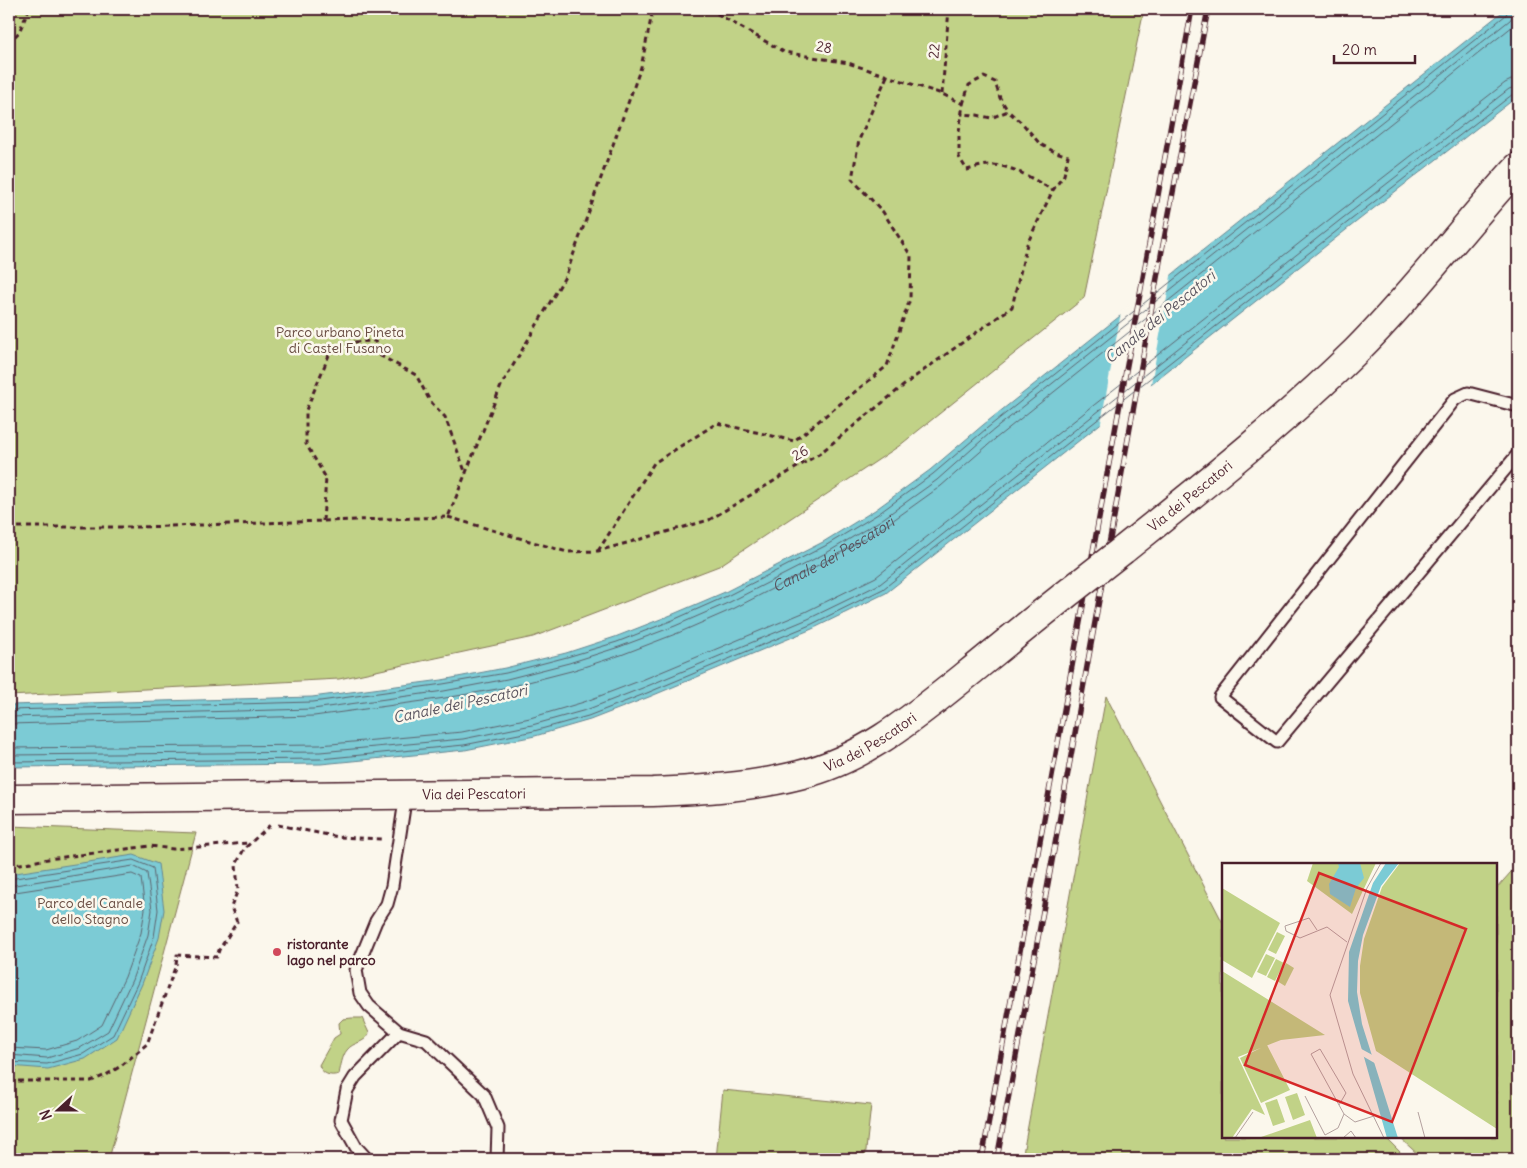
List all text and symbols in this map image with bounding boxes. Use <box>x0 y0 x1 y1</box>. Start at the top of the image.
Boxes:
scale bar <box>1334 32 1416 64</box>
street label: 28 <box>815 37 833 57</box>
text: 20 m <box>1342 40 1377 59</box>
street label: 22 <box>924 42 944 59</box>
water label: Canale dei Pescatori <box>1101 265 1220 367</box>
park label: Parco urbano Pineta di Castel Fusano <box>276 323 404 357</box>
street label: 26 <box>789 441 811 465</box>
street label: Via dei Pescatori <box>1144 456 1236 536</box>
water label: Canale dei Pescatori <box>769 512 899 596</box>
water label: Canale dei Pescatori <box>391 680 530 727</box>
street label: Via dei Pescatori <box>822 709 920 776</box>
street label: Via dei Pescatori <box>422 784 526 804</box>
inset map <box>1222 863 1497 1138</box>
park label: Parco del Canale dello Stagno <box>37 894 143 928</box>
place label: ristorante lago nel parco <box>287 935 376 969</box>
marker: ristorante lago nel parco <box>271 946 283 958</box>
north arrow <box>32 1086 82 1136</box>
text: N <box>36 1107 56 1122</box>

